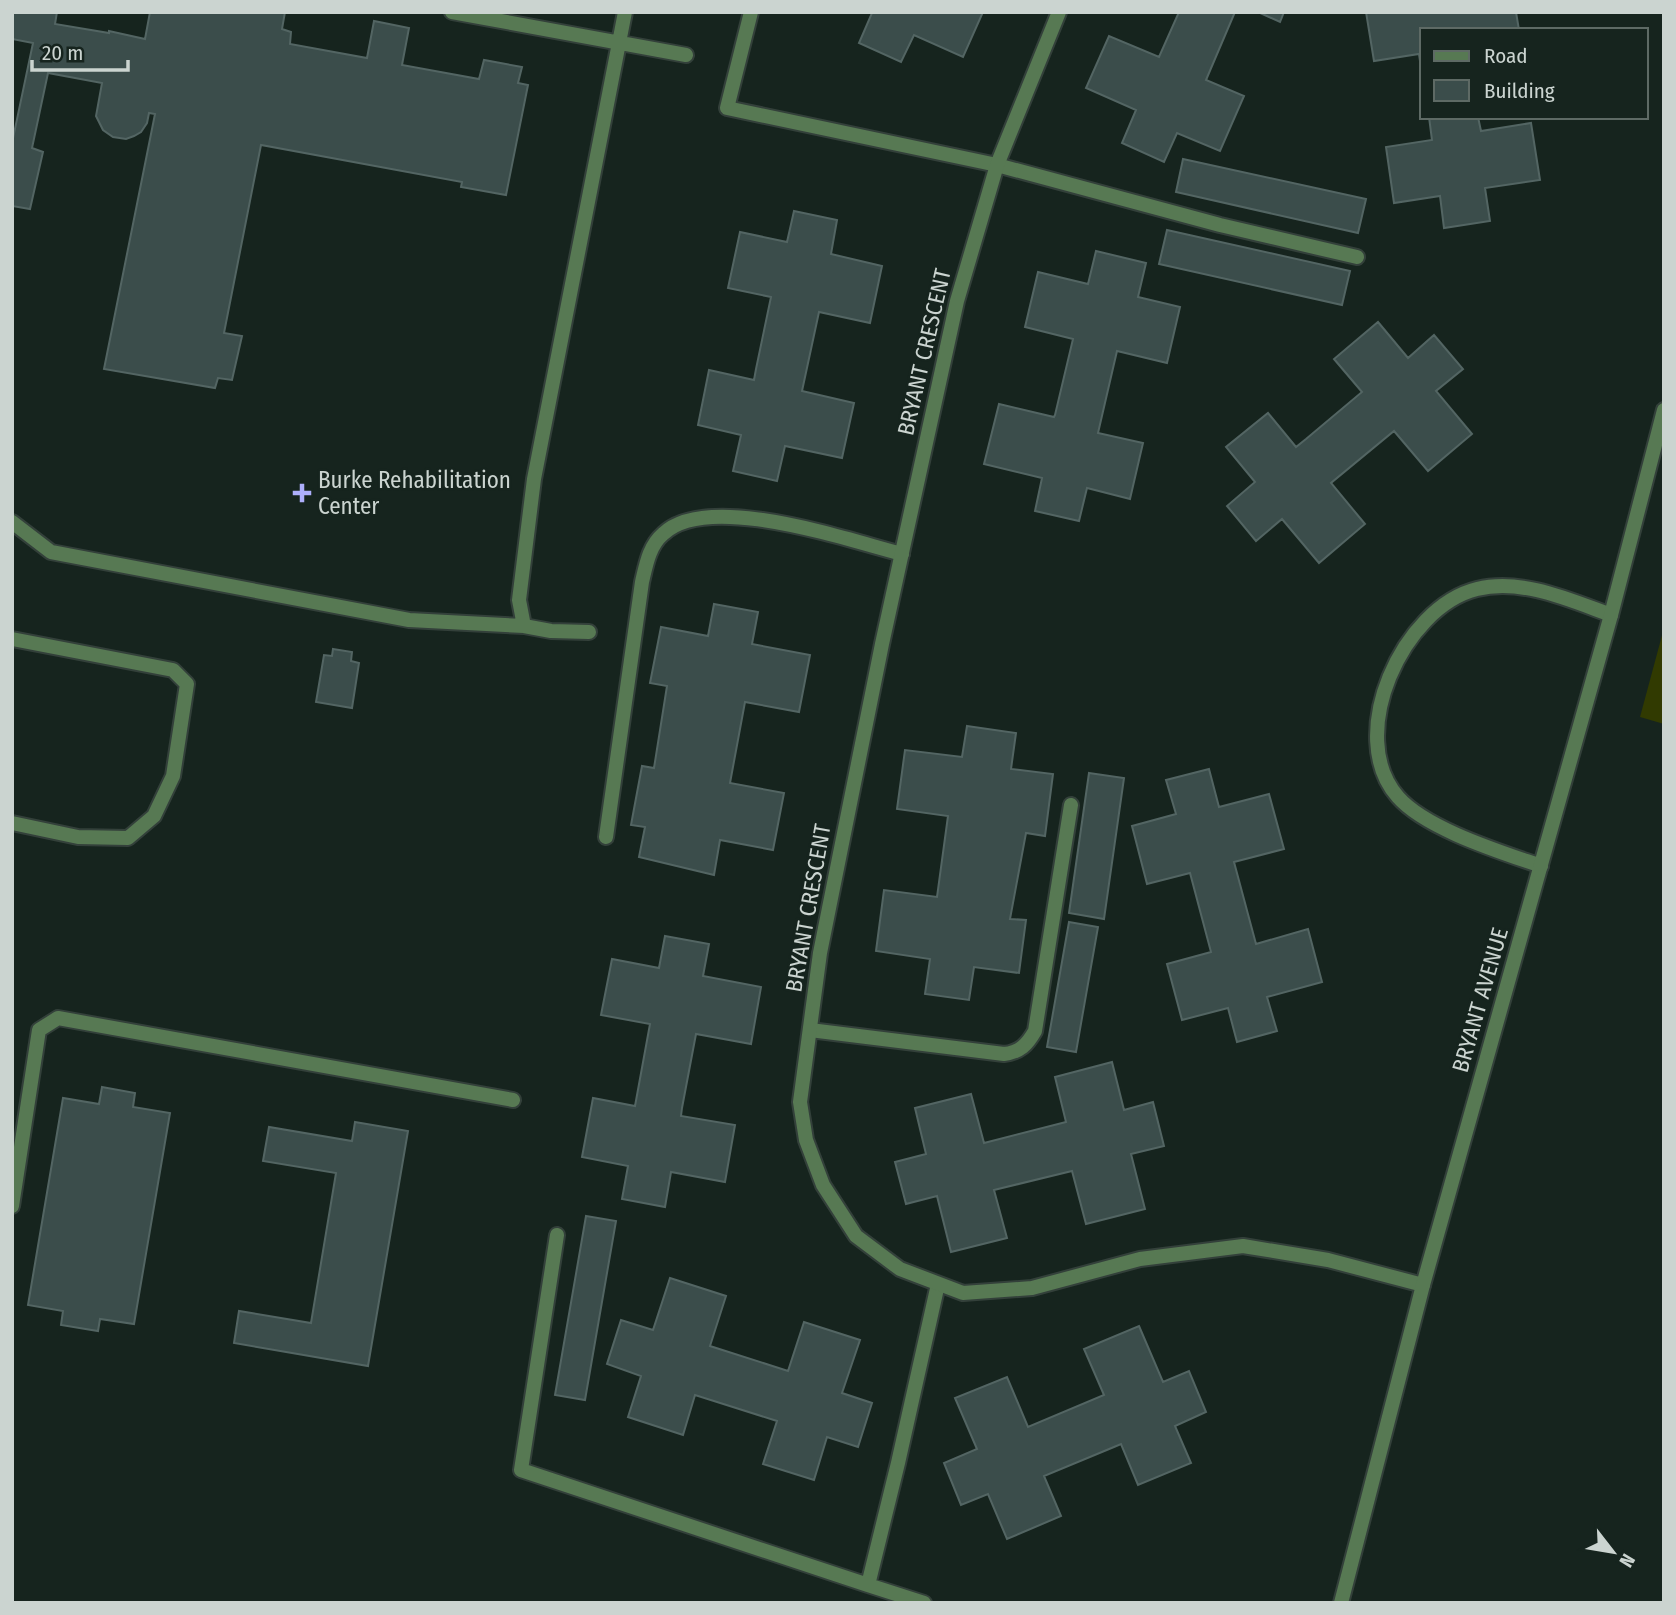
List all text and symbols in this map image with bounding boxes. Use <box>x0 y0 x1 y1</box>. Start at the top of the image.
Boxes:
scale bar <box>32 28 128 72</box>
legend <box>1420 28 1648 119</box>
text: 20 m <box>42 40 83 66</box>
text: Road <box>1484 43 1528 69</box>
text: Building <box>1484 78 1555 104</box>
street label: BRYANT CRESCENT <box>891 266 957 438</box>
place label: Burke Rehabilitation Center <box>318 466 511 520</box>
marker: Burke Rehabilitation Center <box>292 483 312 503</box>
street label: BRYANT CRESCENT <box>779 821 837 994</box>
street label: BRYANT AVENUE <box>1446 924 1514 1076</box>
north arrow <box>1578 1517 1648 1587</box>
text: N <box>1614 1550 1640 1571</box>

